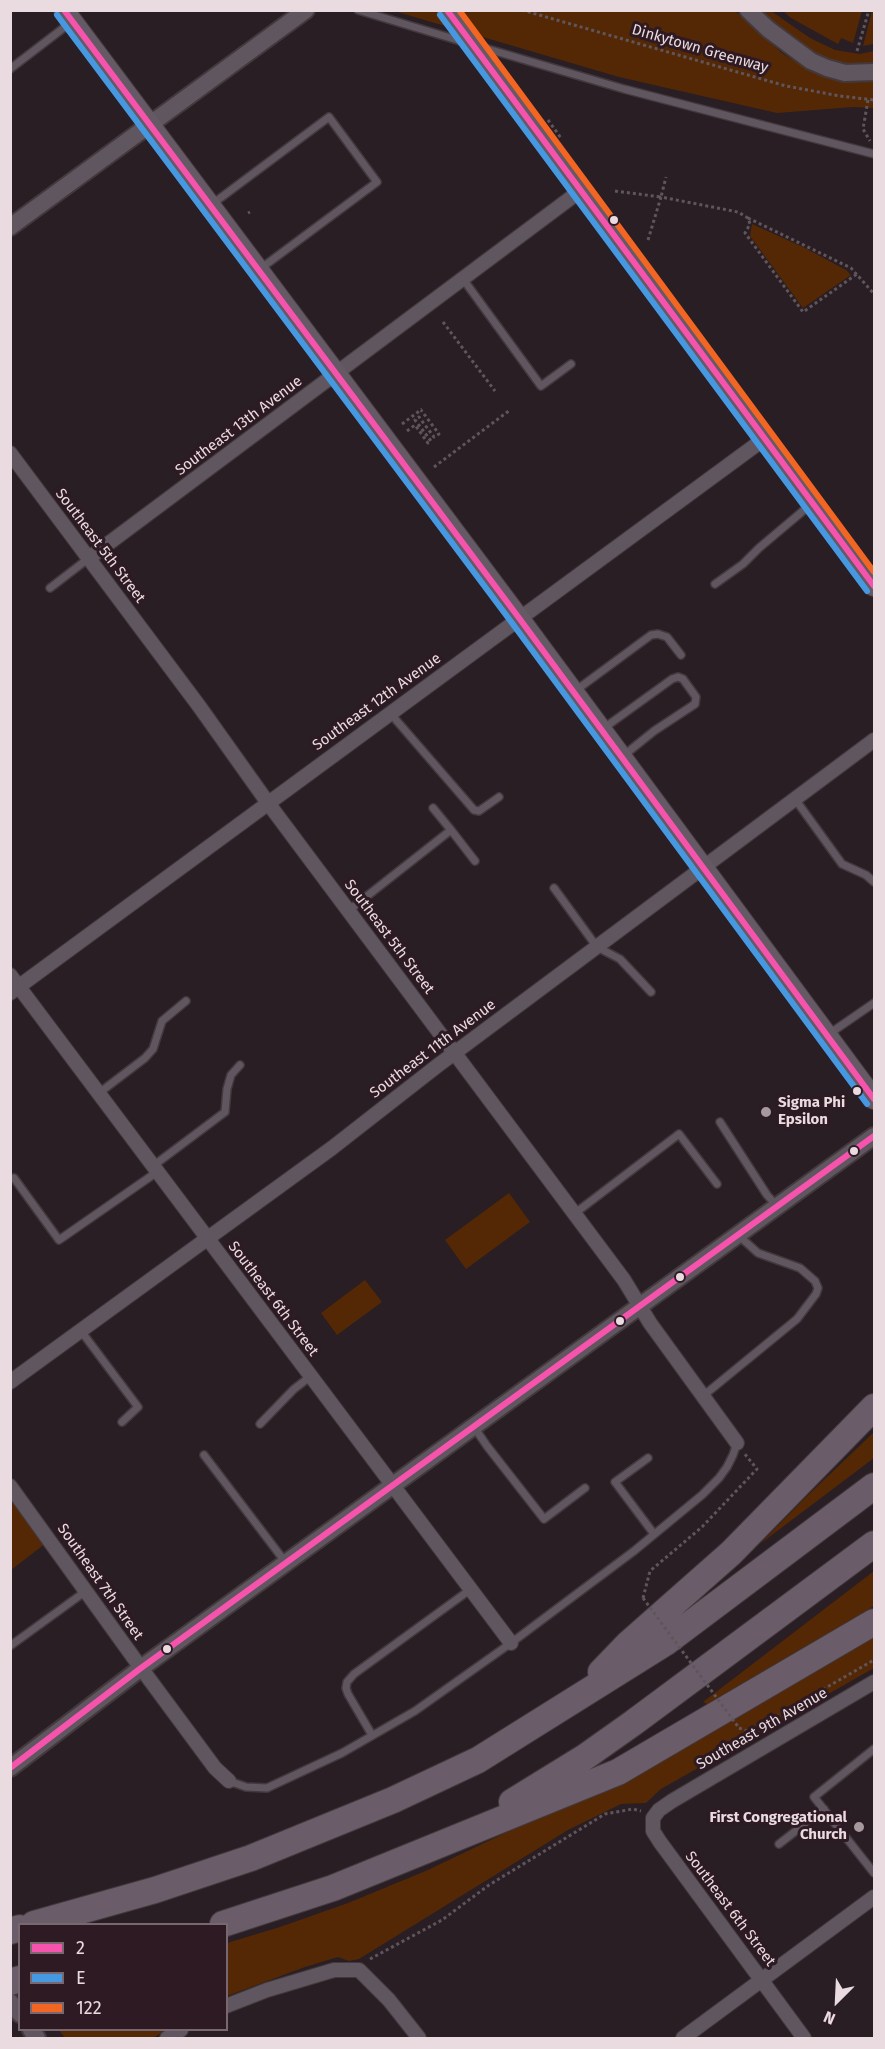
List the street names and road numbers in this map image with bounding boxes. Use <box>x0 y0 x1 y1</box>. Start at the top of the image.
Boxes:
street label: Dinkytown Greenway <box>630 21 770 77</box>
street label: Southeast 13th Avenue <box>172 372 306 480</box>
street label: Southeast 5th Street <box>51 485 149 607</box>
street label: Southeast 12th Avenue <box>309 649 445 755</box>
street label: Southeast 5th Street <box>340 876 438 998</box>
street label: Southeast 11th Avenue <box>366 996 500 1102</box>
street label: Southeast 6th Street <box>224 1238 322 1360</box>
street label: Southeast 7th Street <box>53 1520 147 1644</box>
street label: Southeast 9th Avenue <box>693 1684 831 1774</box>
street label: Southeast 6th Street <box>681 1848 779 1970</box>

